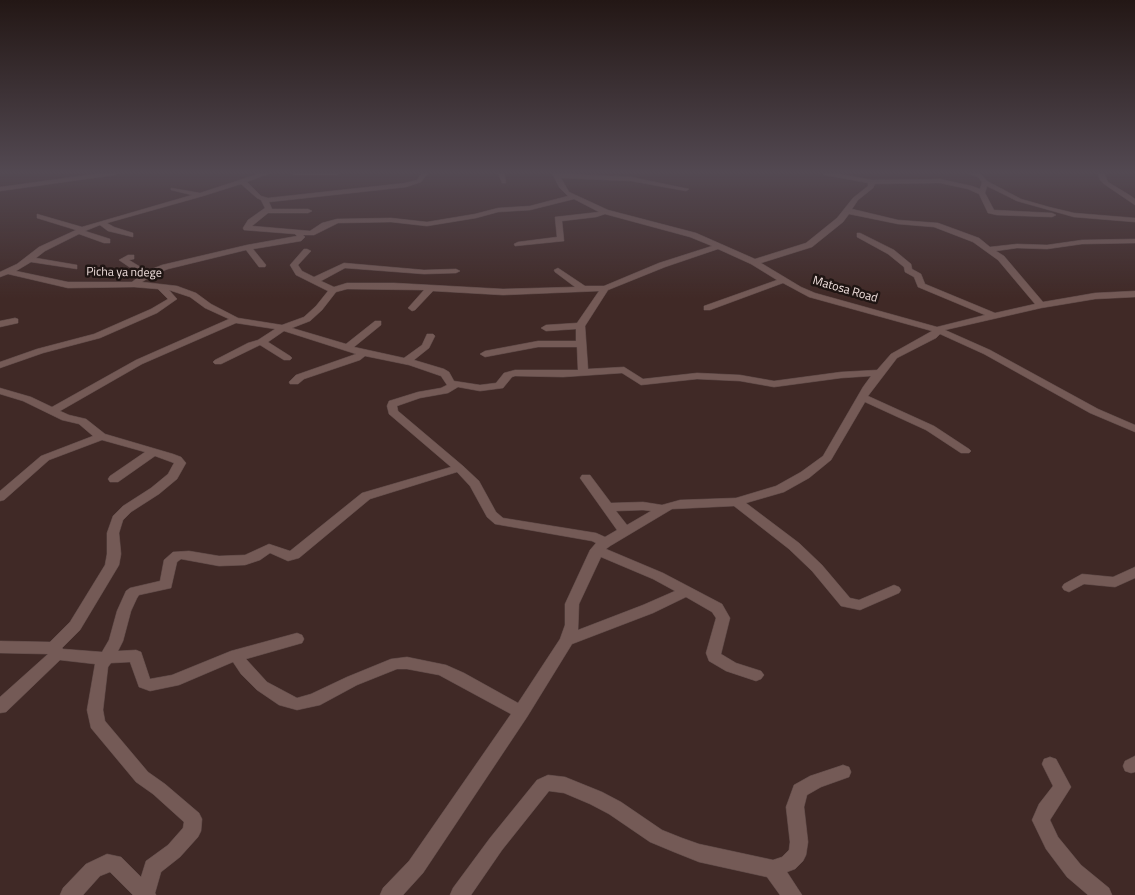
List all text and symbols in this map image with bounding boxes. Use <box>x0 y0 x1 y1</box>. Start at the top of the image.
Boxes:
street label: Picha ya ndege <box>86 265 162 281</box>
street label: Matosa Road <box>811 274 879 306</box>

